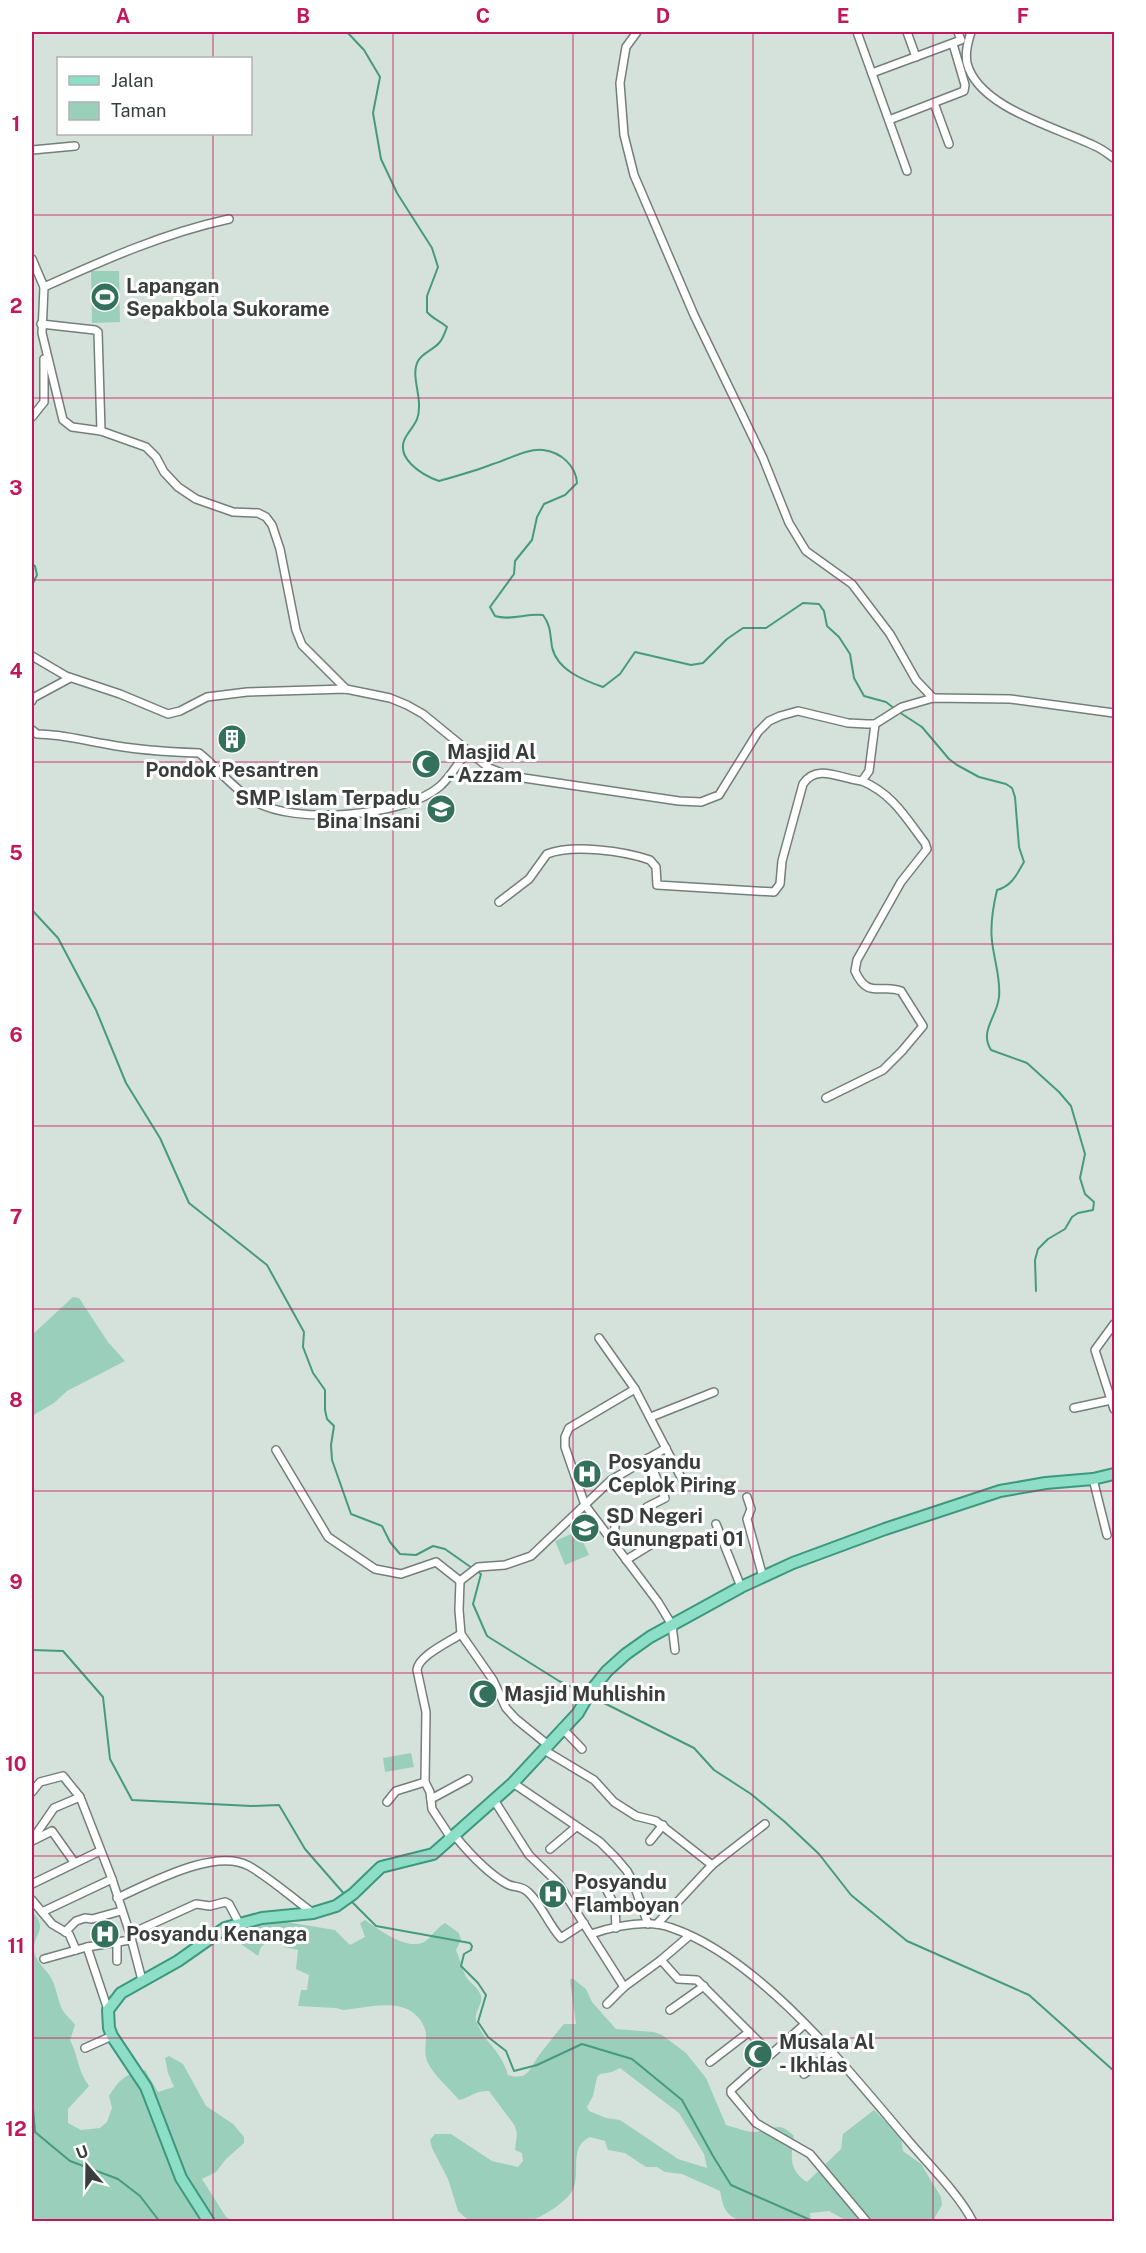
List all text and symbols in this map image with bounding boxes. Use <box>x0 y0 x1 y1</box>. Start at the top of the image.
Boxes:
text: A <box>116 4 130 28</box>
text: B <box>296 4 310 28</box>
text: C <box>476 4 490 28</box>
text: D <box>656 4 670 28</box>
text: E <box>837 4 849 28</box>
text: F <box>1017 4 1029 28</box>
legend <box>57 57 252 135</box>
text: Jalan <box>111 70 154 91</box>
text: Taman <box>111 100 166 121</box>
text: 1 <box>12 112 20 136</box>
place label: Lapangan Sepakbola Sukorame <box>126 274 329 321</box>
sports icon: Lapangan Sepakbola Sukorame <box>89 281 121 313</box>
text: 2 <box>10 294 22 318</box>
text: 3 <box>9 476 23 500</box>
text: 4 <box>9 659 23 683</box>
building icon: Pondok Pesantren <box>216 723 248 755</box>
place label: Masjid Al - Azzam <box>447 740 536 787</box>
mosque icon: Masjid Al - Azzam <box>410 748 442 780</box>
place label: Pondok Pesantren <box>145 758 319 782</box>
place label: SMP Islam Terpadu Bina Insani <box>235 786 420 833</box>
school or university icon: SMP Islam Terpadu Bina Insani <box>425 793 457 825</box>
text: 5 <box>9 841 23 865</box>
text: 6 <box>9 1023 23 1047</box>
text: 7 <box>10 1205 22 1229</box>
text: 8 <box>9 1388 23 1412</box>
place label: Posyandu Ceplok Piring <box>608 1450 737 1497</box>
hospital icon: Posyandu Ceplok Piring <box>571 1458 603 1490</box>
place label: SD Negeri Gunungpati 01 <box>606 1504 744 1551</box>
school or university icon: SD Negeri Gunungpati 01 <box>569 1512 601 1544</box>
text: 9 <box>9 1570 23 1594</box>
mosque icon: Masjid Muhlishin <box>467 1678 499 1710</box>
place label: Masjid Muhlishin <box>504 1682 666 1706</box>
text: 10 <box>5 1752 27 1776</box>
place label: Posyandu Flamboyan <box>574 1870 679 1917</box>
hospital icon: Posyandu Flamboyan <box>537 1878 569 1910</box>
hospital icon: Posyandu Kenanga <box>89 1918 121 1950</box>
place label: Posyandu Kenanga <box>126 1922 307 1946</box>
text: 11 <box>7 1934 25 1958</box>
place label: Musala Al - Ikhlas <box>779 2030 875 2077</box>
mosque icon: Musala Al - Ikhlas <box>742 2038 774 2070</box>
text: 12 <box>5 2117 27 2141</box>
north arrow <box>57 2136 117 2196</box>
text: U <box>73 2141 91 2163</box>

